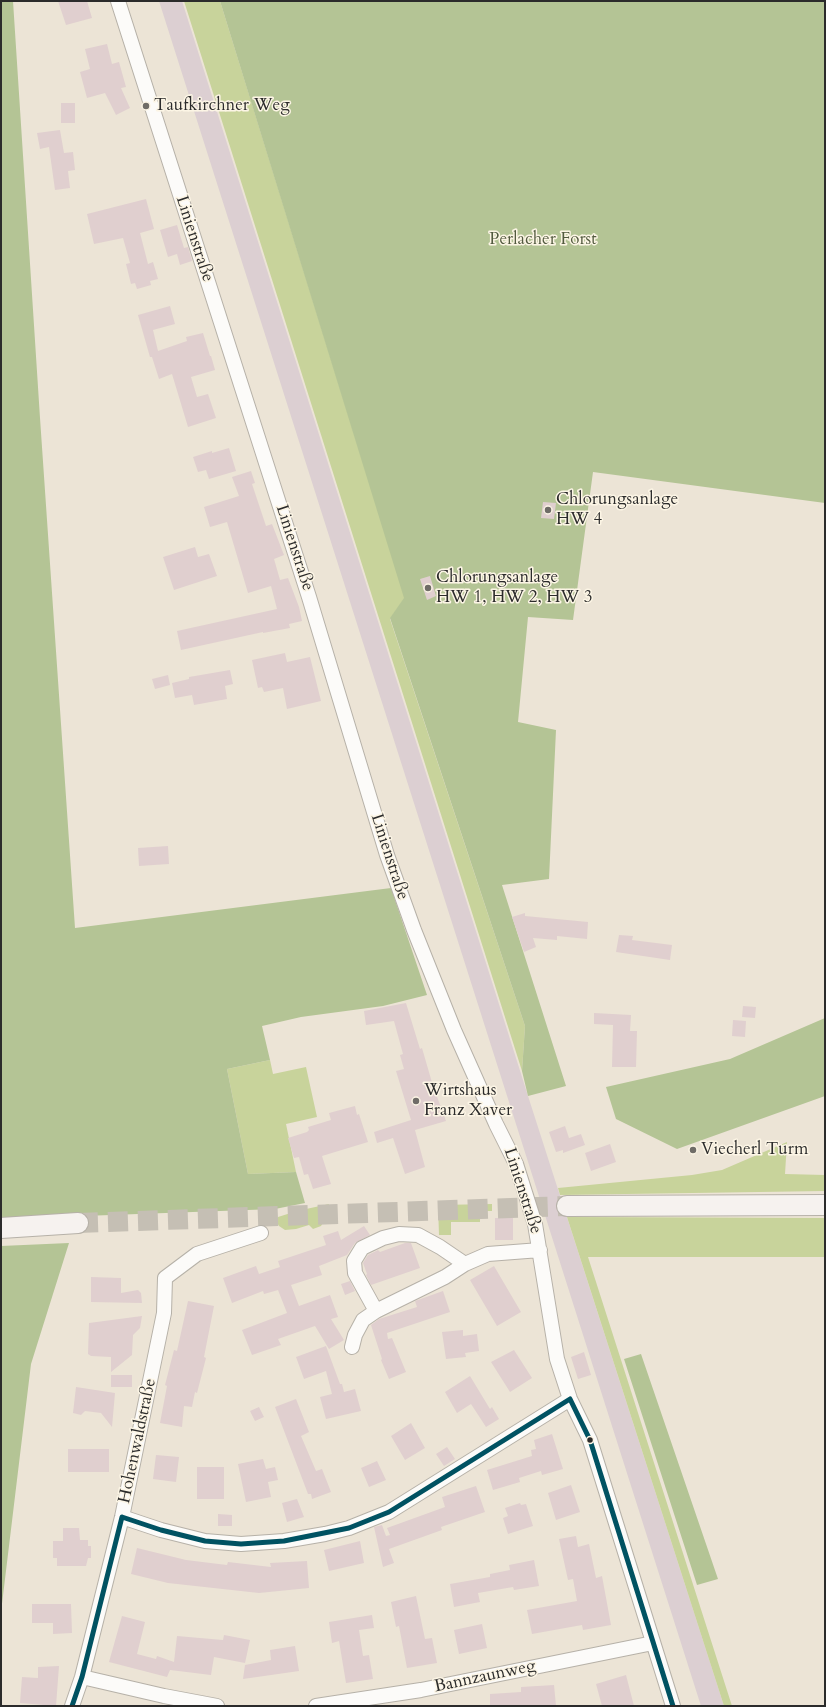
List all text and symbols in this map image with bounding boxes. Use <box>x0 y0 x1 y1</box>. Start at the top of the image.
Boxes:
place label: Taufkirchner Weg <box>154 96 290 116</box>
marker: Taufkirchner Weg <box>141 101 151 111</box>
street label: Linienstraße <box>170 193 218 285</box>
park label: Perlacher Forst <box>489 230 597 250</box>
place label: Chlorungsanlage HW 4 <box>556 490 678 530</box>
street label: Linienstraße <box>270 502 318 594</box>
marker: Chlorungsanlage HW 4 <box>543 505 553 515</box>
place label: Chlorungsanlage HW 1, HW 2, HW 3 <box>436 568 593 608</box>
marker: Chlorungsanlage HW 1, HW 2, HW 3 <box>423 583 433 593</box>
street label: Linienstraße <box>365 811 413 903</box>
place label: Wirtshaus Franz Xaver <box>424 1081 512 1121</box>
marker: Wirtshaus Franz Xaver <box>411 1096 421 1106</box>
place label: Viecherl Turm <box>701 1140 808 1160</box>
street label: Linienstraße <box>498 1145 546 1237</box>
marker: Viecherl Turm <box>688 1145 698 1155</box>
street label: Hohenwaldstraße <box>115 1377 161 1505</box>
unlabelled marker <box>585 1435 595 1445</box>
street label: Bannzaunweg <box>432 1656 538 1698</box>

